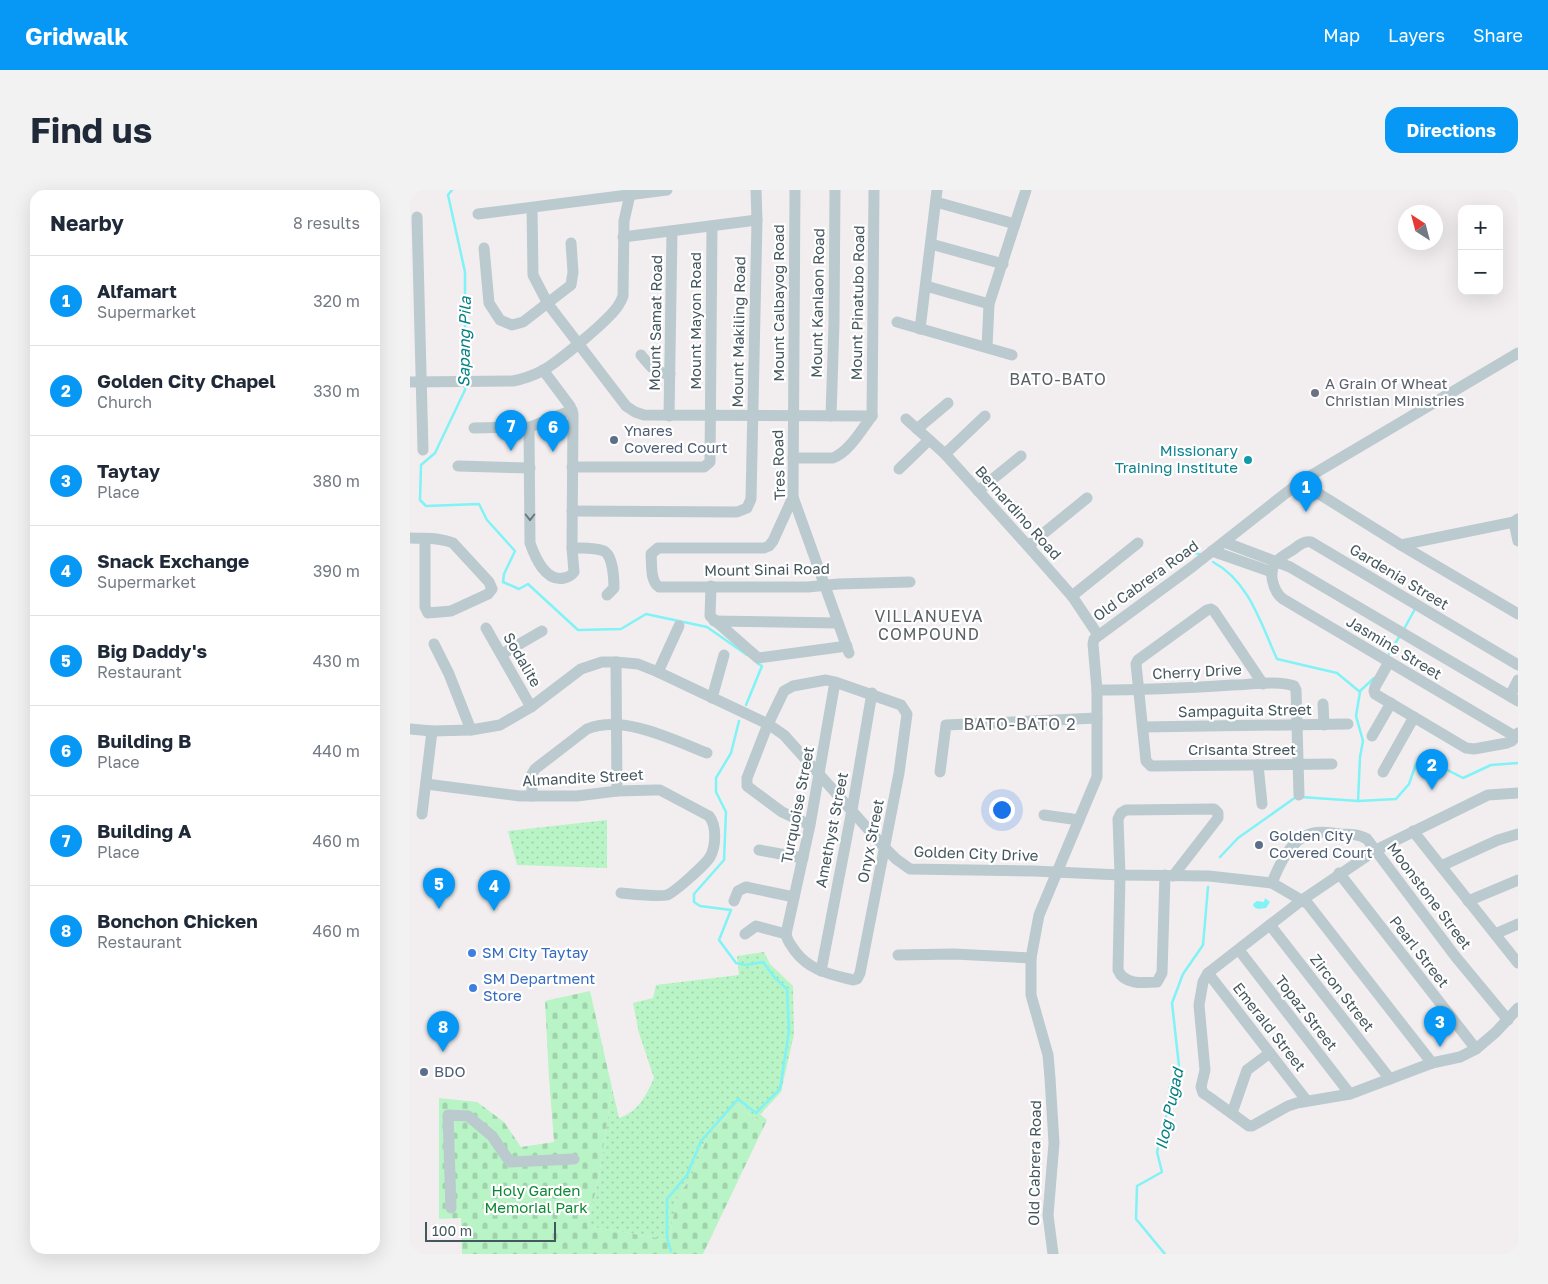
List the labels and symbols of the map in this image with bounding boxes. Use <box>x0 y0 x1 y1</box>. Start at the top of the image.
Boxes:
north arrow <box>1398 205 1443 250</box>
street label: Mount Calbayog Road <box>769 224 787 382</box>
street label: Mount Pinatubo Road <box>847 225 867 381</box>
street label: Mount Kanlaon Road <box>807 228 827 378</box>
street label: Mount Mayon Road <box>686 252 704 390</box>
street label: Mount Samat Road <box>645 255 665 391</box>
street label: Mount Makiling Road <box>728 256 748 408</box>
water label: Sapang Pila <box>453 295 475 388</box>
district label: BATO-BATO <box>1009 369 1107 389</box>
place label: A Grain Of Wheat Christian Ministries <box>1325 374 1464 409</box>
marker: A Grain Of Wheat Christian Ministries <box>1309 387 1321 399</box>
pin: 7 <box>495 410 527 451</box>
pin: 6 <box>537 411 569 452</box>
place label: Ynares Covered Court <box>624 421 728 456</box>
street label: Tres Road <box>768 429 788 501</box>
marker: Ynares Covered Court <box>608 434 620 446</box>
place label: Missionary Training Institute <box>1115 441 1239 476</box>
marker: Missionary Training Institute <box>1242 454 1254 466</box>
street label: Bernardino Road <box>972 462 1066 563</box>
pin: 1 <box>1290 471 1322 512</box>
one-way arrow <box>525 514 535 521</box>
street label: Old Cabrera Road <box>1089 536 1202 624</box>
street label: Gardenia Street <box>1347 539 1452 613</box>
street label: Mount Sinai Road <box>704 559 830 579</box>
district label: VILLANUEVA COMPOUND <box>875 606 983 644</box>
street label: Jasmine Street <box>1344 612 1445 683</box>
street label: Sodalite <box>500 629 546 690</box>
street label: Cherry Drive <box>1152 660 1242 682</box>
street label: Sampaguita Street <box>1178 700 1312 720</box>
district label: BATO-BATO 2 <box>964 714 1076 734</box>
street label: Crisanta Street <box>1188 740 1296 758</box>
street label: Turquoise Street <box>777 745 817 865</box>
pin: 2 <box>1416 749 1448 790</box>
street label: Almandite Street <box>522 765 644 789</box>
street label: Amethyst Street <box>811 770 851 889</box>
street label: Onyx Street <box>853 797 887 884</box>
your location <box>989 797 1015 823</box>
place label: Golden City Covered Court <box>1269 826 1373 861</box>
street label: Moonstone Street <box>1384 838 1476 952</box>
marker: Golden City Covered Court <box>1253 839 1265 851</box>
street label: Golden City Drive <box>913 842 1039 864</box>
pin: 5 <box>423 868 455 909</box>
pin: 4 <box>478 870 510 911</box>
street label: Pearl Street <box>1386 912 1453 991</box>
place label: SM City Taytay <box>482 943 589 961</box>
marker: SM City Taytay <box>466 947 478 959</box>
street label: Zircon Street <box>1307 950 1379 1035</box>
place label: SM Department Store <box>483 969 595 1004</box>
street label: Topaz Street <box>1272 971 1342 1054</box>
street label: Emerald Street <box>1230 979 1310 1074</box>
marker: SM Department Store <box>467 982 479 994</box>
pin: 3 <box>1424 1006 1456 1047</box>
pin: 8 <box>427 1011 459 1052</box>
place label: BDO <box>434 1062 466 1080</box>
water label: Ilog Pugad <box>1151 1065 1188 1151</box>
marker: BDO <box>418 1066 430 1078</box>
street label: Old Cabrera Road <box>1024 1100 1044 1226</box>
park label: Holy Garden Memorial Park <box>484 1181 588 1216</box>
scale bar <box>425 1219 556 1242</box>

